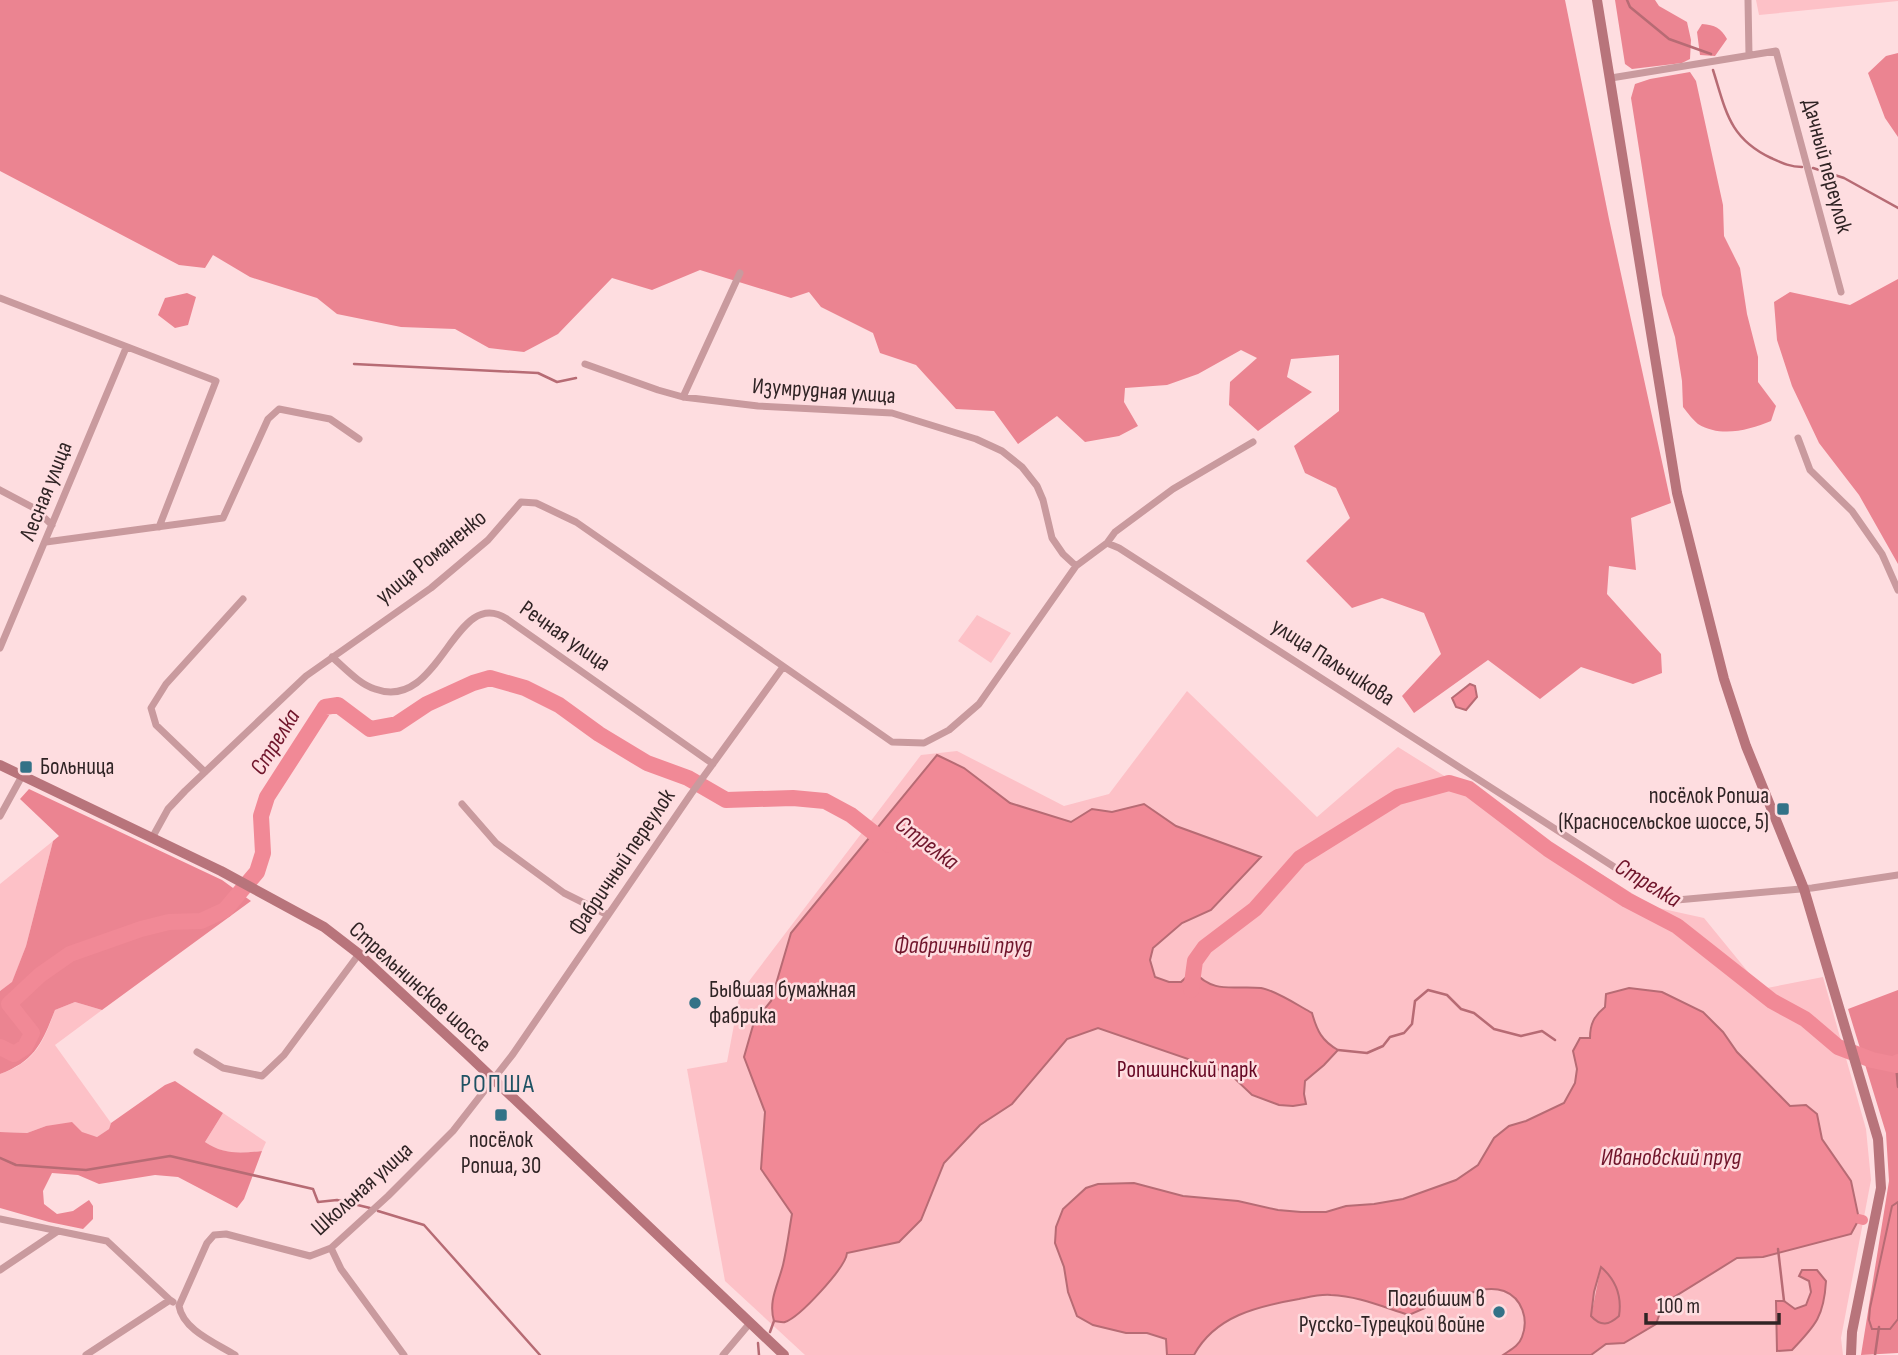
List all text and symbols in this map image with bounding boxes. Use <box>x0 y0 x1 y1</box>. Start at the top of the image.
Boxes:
street label: Дачный переулок <box>1796 96 1858 237</box>
street label: Изумрудная улица <box>751 372 897 410</box>
street label: Лесная улица <box>13 437 79 546</box>
street label: улица Романенко <box>370 504 492 610</box>
street label: Речная улица <box>514 595 616 677</box>
street label: улица Пальчикова <box>1266 612 1400 712</box>
water label: Стрелка <box>244 703 307 780</box>
place label: Больница <box>40 753 114 781</box>
marker: Больница <box>18 759 34 775</box>
place label: посёлок Ропша (Красносельское шоссе, 5) <box>1558 782 1769 836</box>
street label: Фабричный переулок <box>563 783 681 940</box>
marker: посёлок Ропша (Красносельское шоссе, 5) <box>1775 801 1791 817</box>
water label: Стрелка <box>889 810 965 876</box>
water label: Стрелка <box>1610 852 1687 914</box>
street label: Стрельнинское шоссе <box>343 916 497 1058</box>
water label: Фабричный пруд <box>894 931 1033 960</box>
place label: Бывшая бумажная фабрика <box>709 976 856 1030</box>
marker: Бывшая бумажная фабрика <box>687 995 703 1011</box>
park label: Ропшинский парк <box>1117 1056 1258 1084</box>
district label: РОПША <box>460 1069 536 1100</box>
marker: посёлок Ропша, 30 <box>493 1107 509 1123</box>
place label: посёлок Ропша, 30 <box>461 1126 541 1180</box>
street label: Школьная улица <box>306 1136 418 1242</box>
water label: Ивановский пруд <box>1601 1143 1742 1172</box>
scale bar <box>1646 1282 1779 1326</box>
place label: Погибшим в Русско-Турецкой войне <box>1299 1285 1485 1339</box>
text: 100 m <box>1657 1294 1700 1319</box>
marker: Погибшим в Русско-Турецкой войне <box>1491 1304 1507 1320</box>

